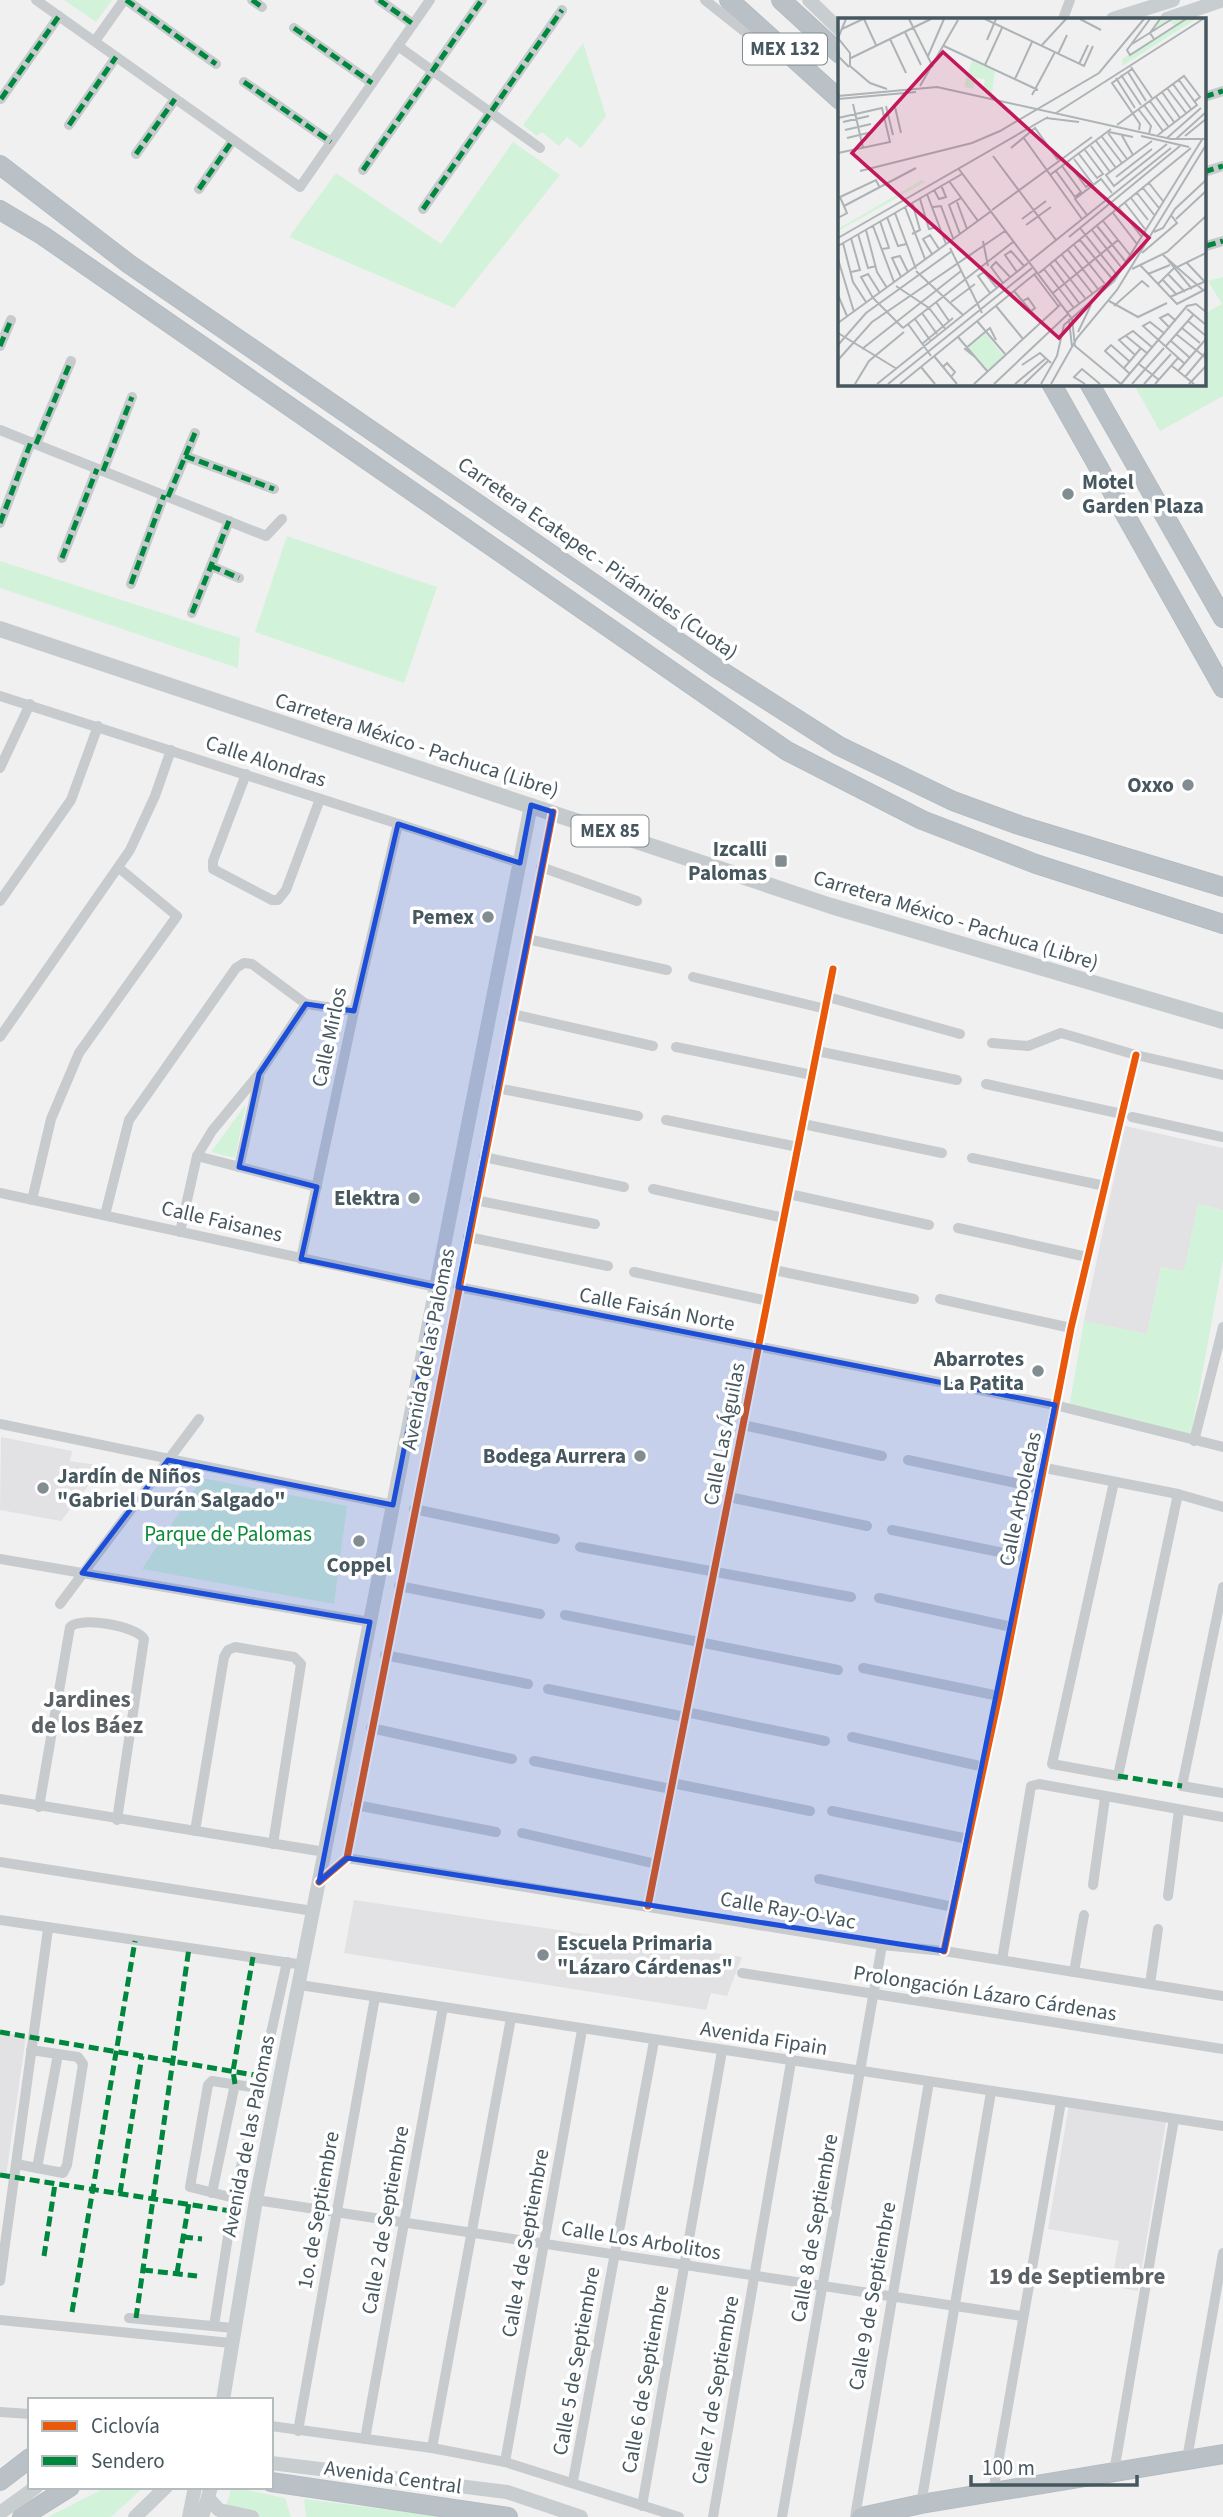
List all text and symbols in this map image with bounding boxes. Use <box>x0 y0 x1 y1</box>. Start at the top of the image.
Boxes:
inset map <box>838 18 1206 385</box>
road number: MEX 132 <box>743 34 827 64</box>
street label: Carretera Ecatepec - Pirámides (Cuota) <box>452 449 744 667</box>
place label: Motel Garden Plaza <box>1082 467 1204 521</box>
marker: Motel Garden Plaza <box>1060 486 1076 502</box>
street label: Carretera México - Pachuca (Libre) <box>271 685 563 805</box>
street label: Calle Alondras <box>202 727 330 795</box>
place label: Oxxo <box>1127 770 1174 800</box>
marker: Oxxo <box>1180 777 1196 793</box>
road number: MEX 85 <box>572 816 648 846</box>
place label: Izcalli Palomas <box>688 834 767 888</box>
marker: Izcalli Palomas <box>773 853 789 869</box>
street label: Carretera México - Pachuca (Libre) <box>810 862 1102 978</box>
place label: Pemex <box>412 902 474 932</box>
marker: Pemex <box>480 909 496 925</box>
street label: Calle Mirlos <box>304 984 354 1090</box>
place label: Elektra <box>334 1183 400 1213</box>
marker: Elektra <box>406 1190 422 1206</box>
street label: Calle Faisanes <box>159 1193 286 1250</box>
street label: Avenida de las Palomas <box>394 1245 462 1452</box>
street label: Calle Faisán Norte <box>577 1279 737 1339</box>
place label: Abarrotes La Patita <box>933 1344 1024 1398</box>
street label: Calle Las Águilas <box>695 1360 753 1508</box>
marker: Abarrotes La Patita <box>1030 1363 1046 1379</box>
street label: Calle Arboledas <box>991 1429 1049 1569</box>
place label: Bodega Aurrera <box>483 1441 626 1471</box>
marker: Bodega Aurrera <box>632 1448 648 1464</box>
place label: Jardín de Niños "Gabriel Durán Salgado" <box>57 1461 286 1515</box>
marker: Jardín de Niños "Gabriel Durán Salgado" <box>35 1480 51 1496</box>
park label: Parque de Palomas <box>144 1519 312 1549</box>
marker: Coppel <box>351 1533 367 1549</box>
place label: Coppel <box>327 1550 391 1580</box>
district label: Jardines de los Báez <box>31 1683 143 1742</box>
street label: Calle Ray-O-Vac <box>718 1883 859 1937</box>
place label: Escuela Primaria "Lázaro Cárdenas" <box>557 1928 733 1982</box>
marker: Escuela Primaria "Lázaro Cárdenas" <box>535 1947 551 1963</box>
street label: Prolongación Lázaro Cárdenas <box>851 1957 1119 2029</box>
street label: Avenida Fipain <box>698 2013 830 2063</box>
street label: Avenida de las Palomas <box>214 2032 282 2239</box>
street label: Calle 2 de Septiembre <box>354 2123 416 2317</box>
street label: 1o. de Septiembre <box>289 2129 347 2291</box>
street label: Calle 8 de Septiembre <box>783 2131 845 2325</box>
street label: Calle 4 de Septiembre <box>494 2146 556 2340</box>
street label: Calle 9 de Septiembre <box>841 2199 903 2393</box>
street label: Calle Los Arbolitos <box>559 2213 723 2267</box>
district label: 19 de Septiembre <box>989 2260 1165 2293</box>
street label: Calle 5 de Septiembre <box>545 2264 607 2458</box>
street label: Calle 6 de Septiembre <box>614 2282 676 2476</box>
street label: Calle 7 de Septiembre <box>684 2293 746 2487</box>
legend <box>28 2398 273 2489</box>
text: Ciclovía <box>91 2411 160 2441</box>
scale bar <box>971 2444 1137 2488</box>
text: Sendero <box>91 2446 165 2476</box>
street label: Avenida Central <box>322 2453 464 2501</box>
text: 100 m <box>982 2453 1035 2483</box>

